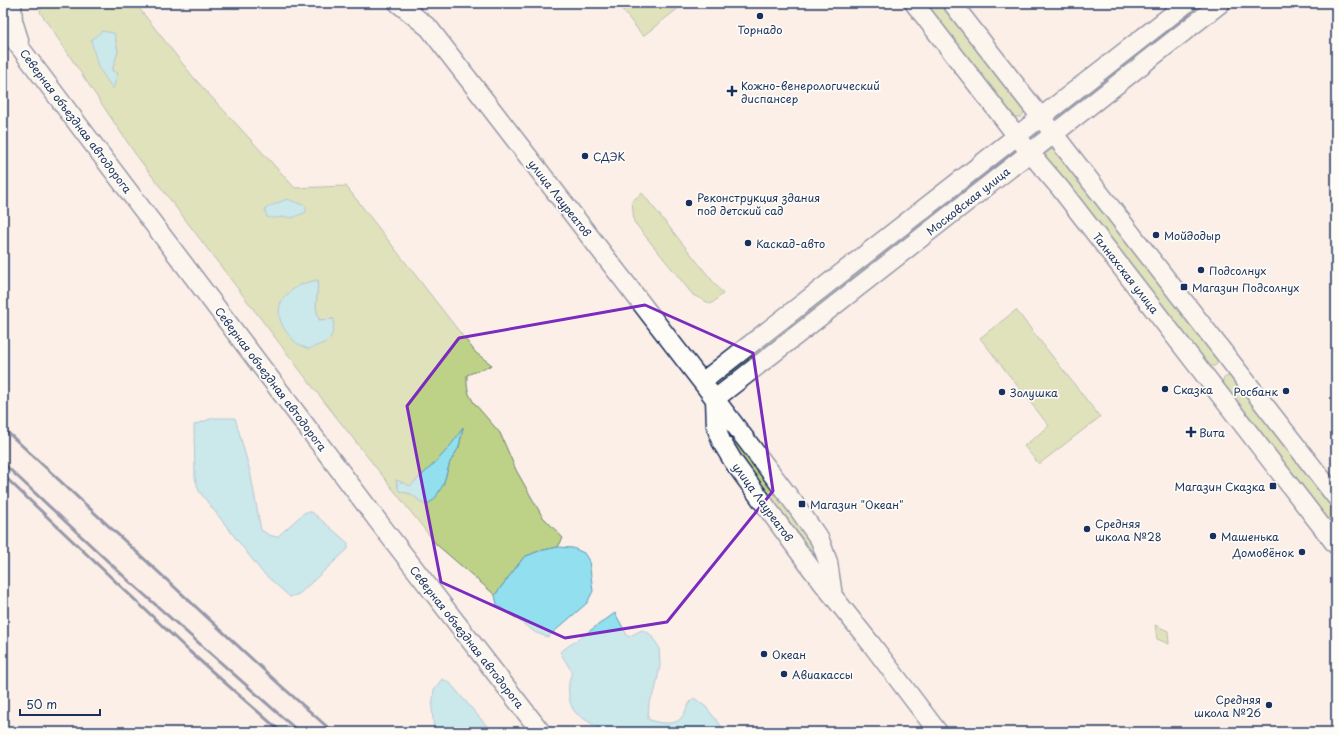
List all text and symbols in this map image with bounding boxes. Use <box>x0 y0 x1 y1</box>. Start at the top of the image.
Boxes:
marker: Торнадо <box>755 11 765 21</box>
place label: Торнадо <box>737 21 783 38</box>
street label: Северная объездная автодорога <box>16 45 136 197</box>
place label: Кожно-венерологический диспансер <box>741 77 880 107</box>
marker: Кожно-венерологический диспансер <box>726 85 738 97</box>
place label: СДЭК <box>593 148 626 165</box>
marker: СДЭК <box>580 151 590 161</box>
street label: улица Лауреатов <box>524 156 596 240</box>
street label: Московская улица <box>922 163 1014 239</box>
place label: Реконструкция здания под детский сад <box>697 189 820 219</box>
marker: Реконструкция здания под детский сад <box>684 198 694 208</box>
place label: Мойдодыр <box>1164 227 1221 244</box>
street label: Талнахская улица <box>1089 229 1163 317</box>
marker: Мойдодыр <box>1151 230 1161 240</box>
place label: Каскад-авто <box>756 235 825 252</box>
marker: Каскад-авто <box>743 238 753 248</box>
place label: Подсолнух <box>1209 262 1266 279</box>
marker: Подсолнух <box>1196 265 1206 275</box>
place label: Магазин Подсолнух <box>1192 279 1300 296</box>
marker: Магазин Подсолнух <box>1179 282 1189 292</box>
street label: Северная объездная автодорога <box>211 303 331 455</box>
place label: Сказка <box>1173 381 1213 398</box>
place label: Росбанк <box>1234 383 1278 400</box>
place label: Золушка <box>1010 384 1058 401</box>
marker: Сказка <box>1160 384 1170 394</box>
marker: Росбанк <box>1281 386 1291 396</box>
marker: Золушка <box>997 387 1007 397</box>
place label: Вита <box>1199 424 1225 441</box>
marker: Вита <box>1186 427 1196 437</box>
street label: улица Лауреатов <box>729 459 797 545</box>
place label: Магазин Сказка <box>1175 478 1265 495</box>
marker: Магазин Сказка <box>1268 481 1278 491</box>
place label: Магазин "Океан" <box>810 496 904 513</box>
marker: Магазин "Океан" <box>797 499 807 509</box>
place label: Средняя школа №28 <box>1095 515 1162 545</box>
marker: Средняя школа №28 <box>1082 524 1092 534</box>
place label: Машенька <box>1221 528 1279 545</box>
marker: Машенька <box>1208 531 1218 541</box>
place label: Домовёнок <box>1232 544 1294 561</box>
marker: Домовёнок <box>1297 547 1307 557</box>
street label: Северная объездная автодорога <box>406 562 528 712</box>
place label: Океан <box>772 646 806 663</box>
marker: Океан <box>759 649 769 659</box>
place label: Авиакассы <box>792 666 853 683</box>
marker: Авиакассы <box>779 669 789 679</box>
scale bar <box>20 691 100 717</box>
place label: Средняя школа №26 <box>1194 691 1261 721</box>
text: 50 m <box>26 695 57 713</box>
marker: Средняя школа №26 <box>1264 700 1274 710</box>

